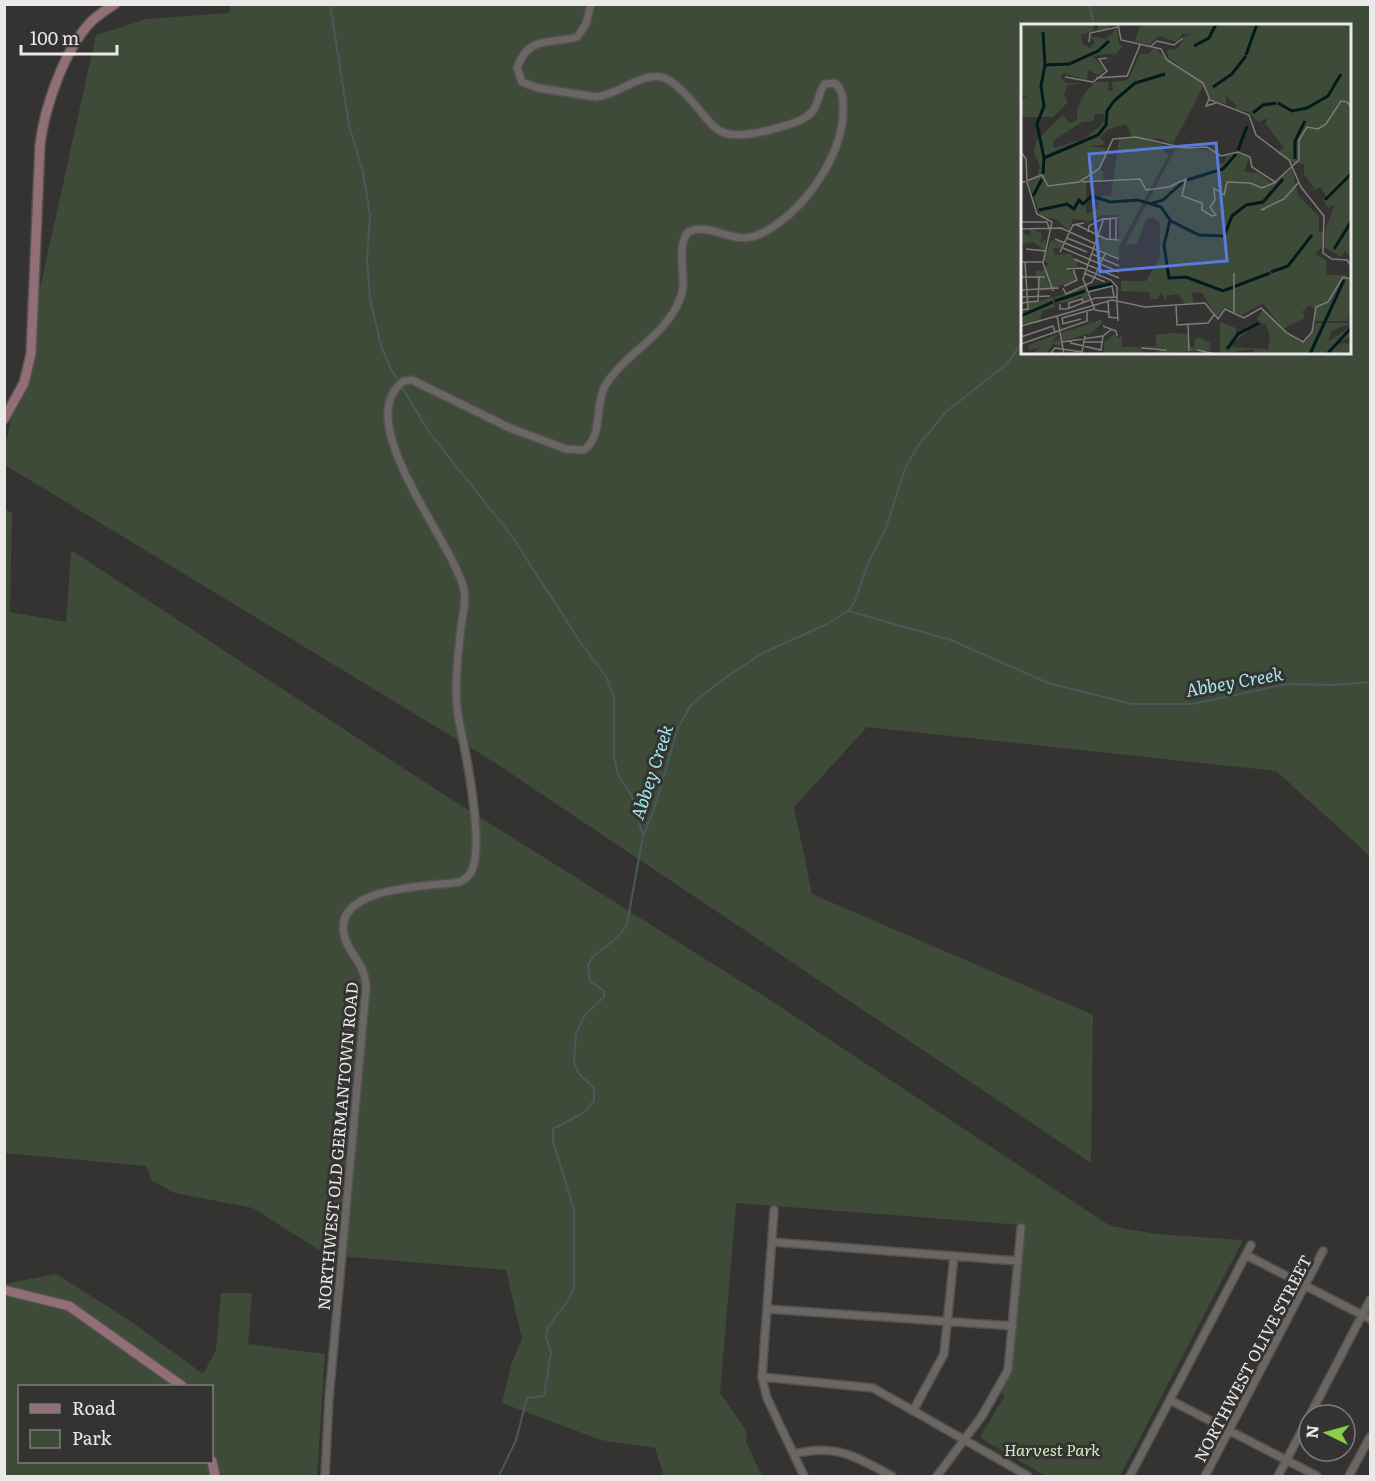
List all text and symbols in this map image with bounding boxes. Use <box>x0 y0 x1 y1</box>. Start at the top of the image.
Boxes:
scale bar <box>21 18 117 56</box>
text: 100 m <box>30 24 79 51</box>
inset map <box>1021 24 1351 354</box>
water label: Abbey Creek <box>1183 659 1285 703</box>
water label: Abbey Creek <box>623 721 679 823</box>
street label: NORTHWEST OLD GERMANTOWN ROAD <box>311 981 363 1311</box>
street label: NORTHWEST OLIVE STREET <box>1189 1251 1315 1465</box>
legend <box>18 1385 213 1463</box>
text: Road <box>72 1394 116 1421</box>
north arrow <box>1297 1403 1357 1463</box>
text: Park <box>72 1424 113 1451</box>
park label: Harvest Park <box>1004 1437 1100 1461</box>

